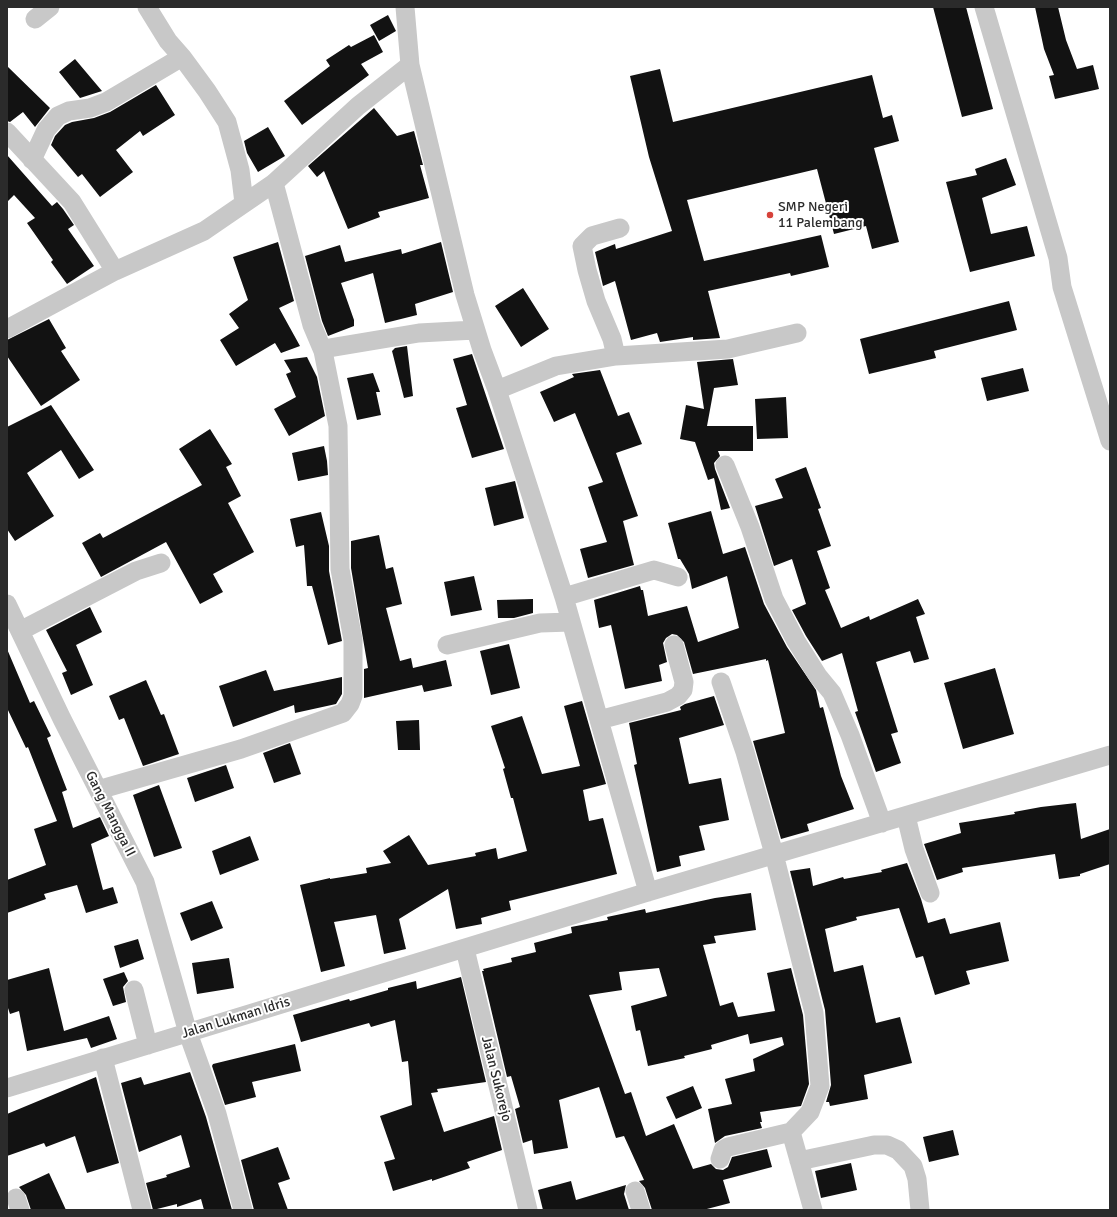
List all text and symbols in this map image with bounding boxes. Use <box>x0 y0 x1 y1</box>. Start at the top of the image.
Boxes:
place label: SMP Negeri 11 Palembang <box>778 199 863 232</box>
marker: SMP Negeri 11 Palembang <box>765 210 775 220</box>
street label: Gang Mangga II <box>81 769 139 859</box>
street label: Jalan Lukman Idris <box>180 994 292 1042</box>
street label: Jalan Sukorejo <box>477 1035 515 1123</box>

